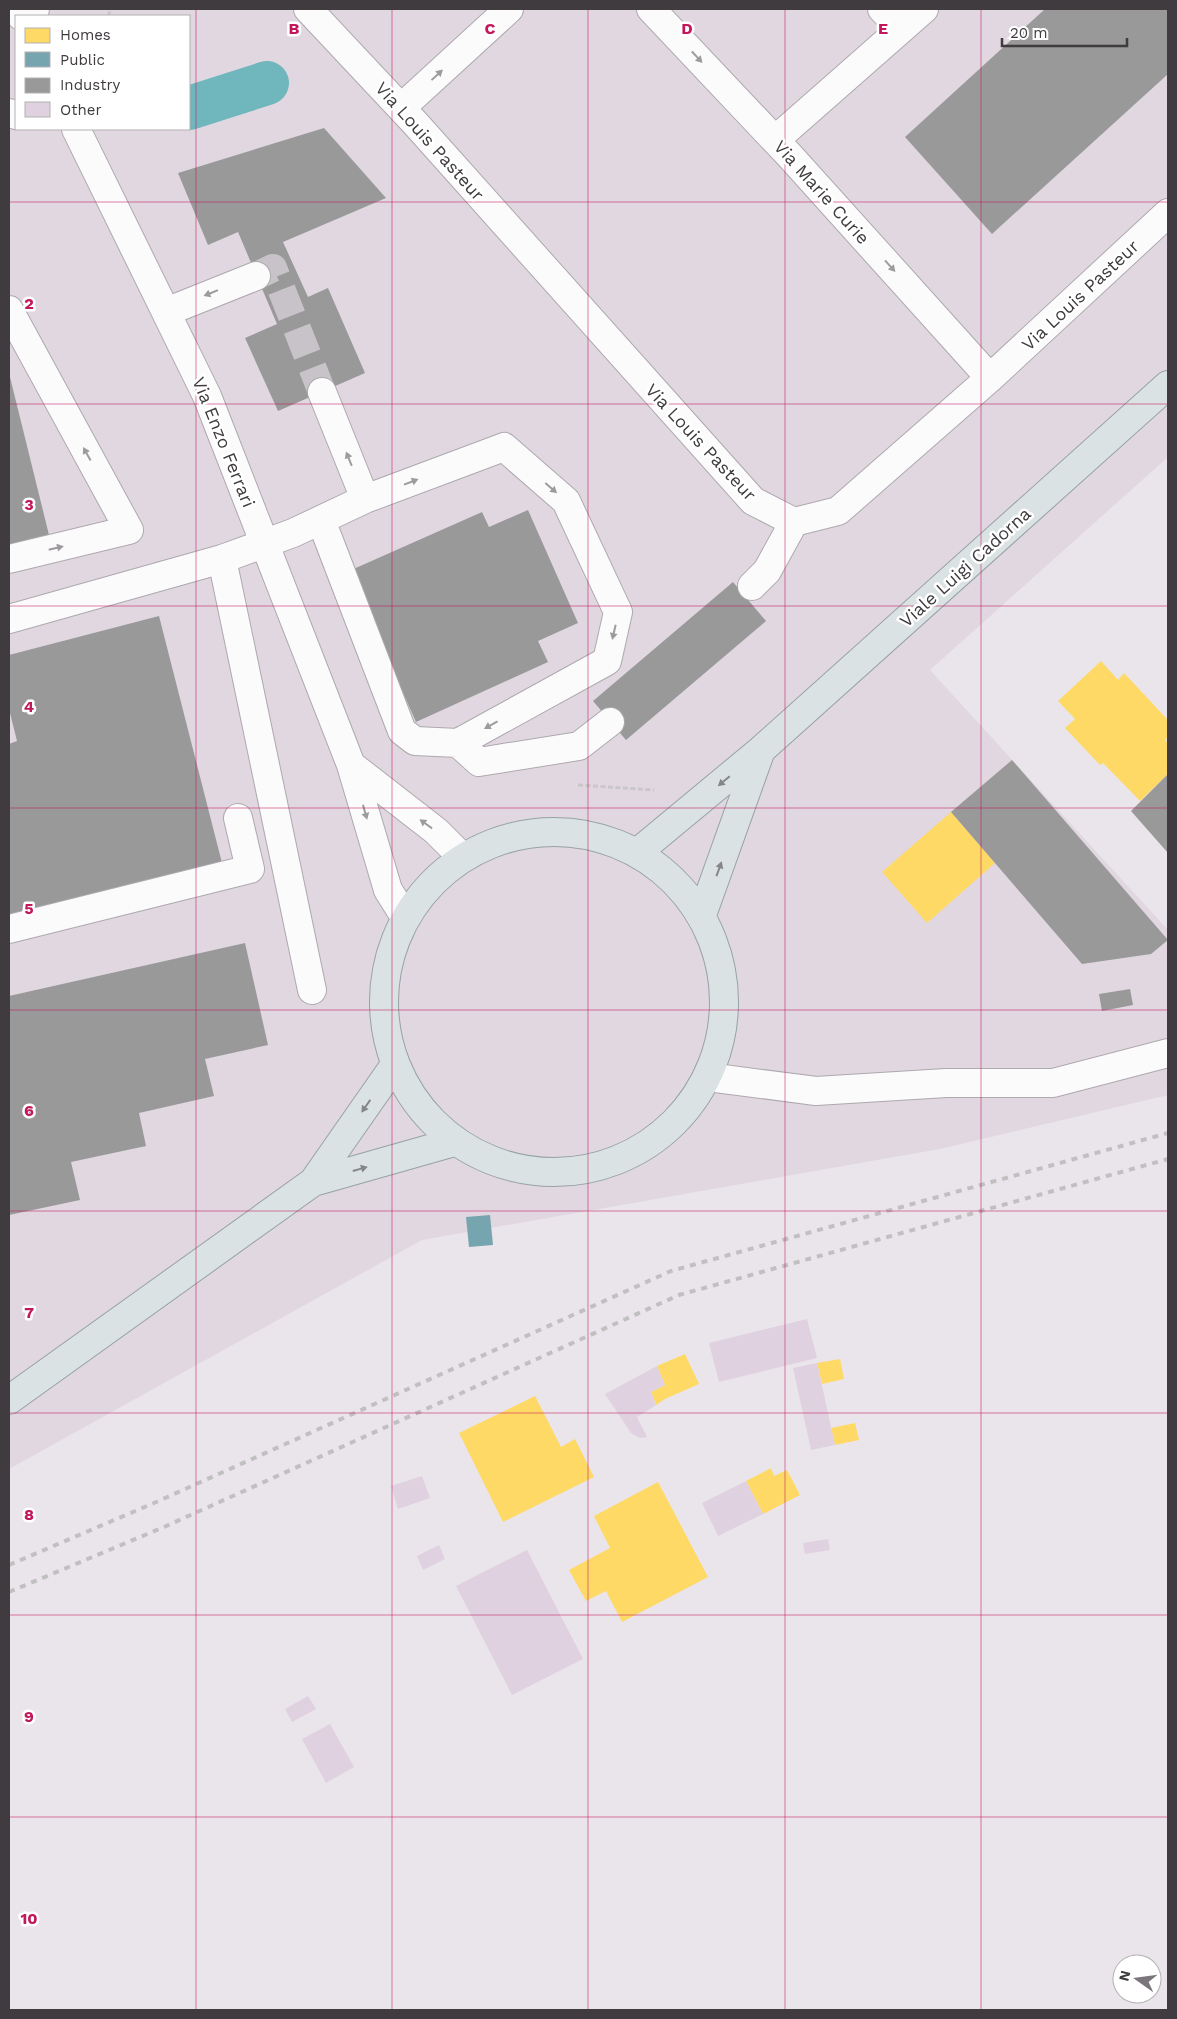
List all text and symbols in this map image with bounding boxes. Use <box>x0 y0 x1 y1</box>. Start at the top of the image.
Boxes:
legend <box>15 15 190 130</box>
scale bar <box>1002 15 1127 47</box>
text: B <box>289 19 300 38</box>
text: C <box>485 19 496 38</box>
text: D <box>681 19 693 38</box>
text: E <box>878 19 888 38</box>
text: 20 m <box>1010 24 1048 42</box>
text: Homes <box>60 26 111 44</box>
text: Public <box>60 51 105 69</box>
one-way arrow <box>691 51 703 63</box>
one-way arrow <box>431 69 443 81</box>
text: Industry <box>60 76 121 94</box>
street label: Via Louis Pasteur <box>371 77 489 205</box>
text: Other <box>60 101 102 119</box>
street label: Via Marie Curie <box>770 136 874 248</box>
street label: Via Louis Pasteur <box>1017 235 1143 355</box>
one-way arrow <box>884 260 896 272</box>
one-way arrow <box>204 290 218 298</box>
text: 2 <box>24 294 34 313</box>
street label: Via Enzo Ferrari <box>188 374 260 510</box>
street label: Via Louis Pasteur <box>641 379 761 505</box>
one-way arrow <box>83 446 91 461</box>
one-way arrow <box>345 451 353 466</box>
one-way arrow <box>404 478 419 486</box>
one-way arrow <box>545 483 558 494</box>
text: 3 <box>24 495 34 514</box>
street label: Viale Luigi Cadorna <box>895 503 1035 631</box>
one-way arrow <box>49 544 64 552</box>
one-way arrow <box>610 624 618 639</box>
text: 4 <box>24 697 34 716</box>
one-way arrow <box>483 721 498 729</box>
one-way arrow <box>718 776 731 787</box>
one-way arrow <box>362 804 370 819</box>
one-way arrow <box>419 819 433 829</box>
one-way arrow <box>715 861 723 876</box>
text: 5 <box>24 899 34 918</box>
one-way arrow <box>361 1099 371 1112</box>
text: 6 <box>24 1101 34 1120</box>
one-way arrow <box>353 1164 368 1172</box>
text: 7 <box>24 1303 34 1322</box>
text: 8 <box>24 1505 34 1524</box>
text: 9 <box>24 1707 34 1726</box>
text: 10 <box>20 1909 38 1928</box>
north arrow <box>1112 1954 1162 2004</box>
text: N <box>1115 1969 1133 1983</box>

